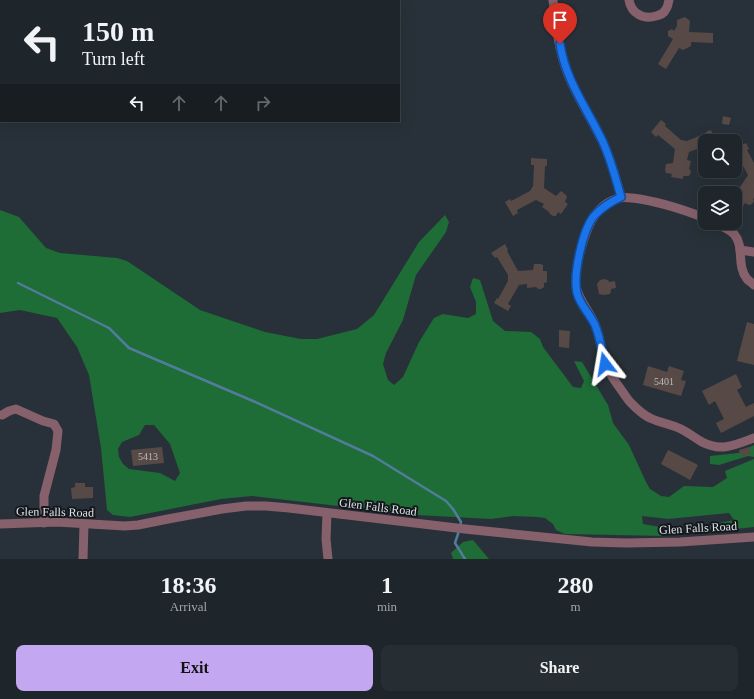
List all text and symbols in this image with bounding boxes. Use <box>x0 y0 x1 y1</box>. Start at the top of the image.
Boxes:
pin <box>543 3 577 44</box>
icon: arrive <box>549 9 571 31</box>
icon: left <box>16 16 68 68</box>
text: 150 m <box>82 16 154 47</box>
text: Turn left <box>82 49 145 69</box>
icon: left <box>126 92 148 114</box>
icon: ahead <box>168 92 190 114</box>
icon: ahead <box>210 92 232 114</box>
icon: right <box>252 92 274 114</box>
map controls <box>698 134 742 230</box>
button: search <box>698 134 742 178</box>
button: layers <box>698 186 742 230</box>
position arrow <box>584 343 626 385</box>
house number: 5401 <box>654 376 674 387</box>
house number: 5413 <box>138 451 158 462</box>
street label: Glen Falls Road <box>338 495 418 519</box>
street label: Glen Falls Road <box>16 504 94 520</box>
street label: Glen Falls Road <box>659 519 737 537</box>
text: 18:36 <box>160 572 216 598</box>
text: 1 <box>381 572 393 598</box>
text: 280 <box>558 572 594 598</box>
text: Arrival <box>170 599 207 614</box>
text: min <box>377 599 397 614</box>
text: m <box>570 599 581 614</box>
button: Exit <box>16 645 373 691</box>
button: Share <box>381 645 738 691</box>

